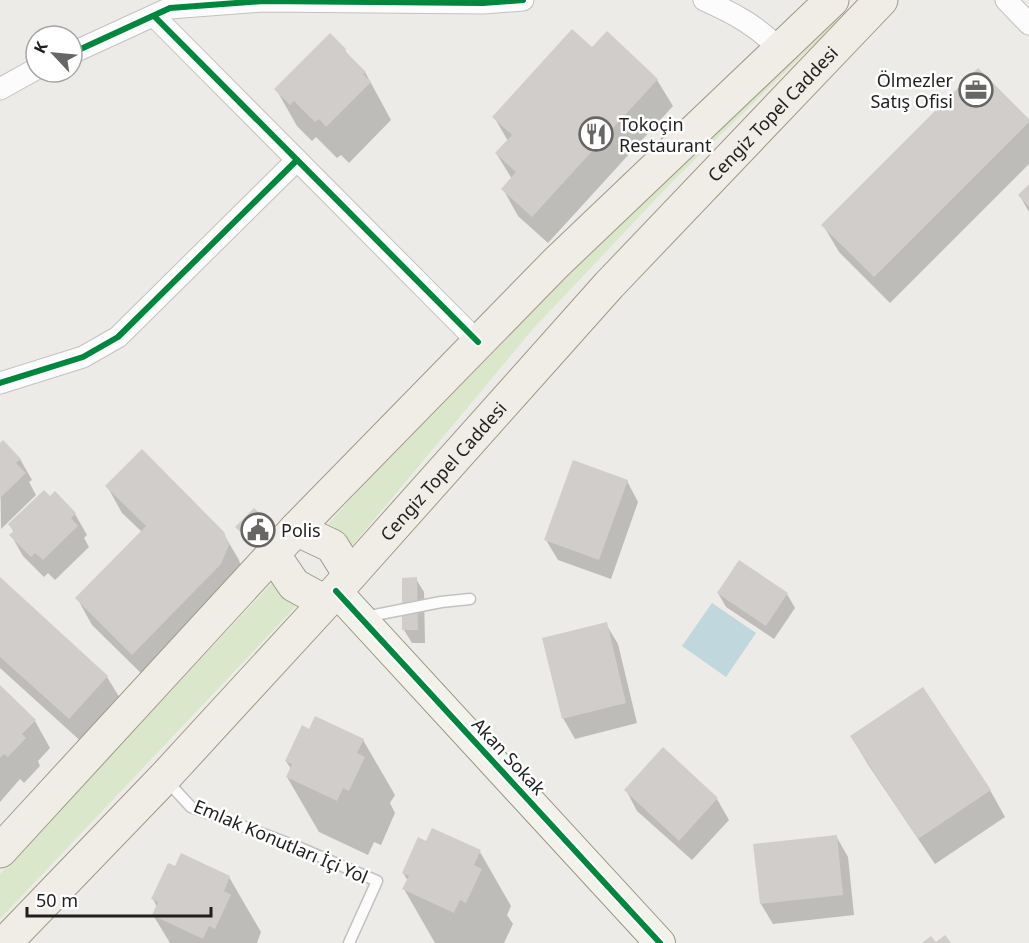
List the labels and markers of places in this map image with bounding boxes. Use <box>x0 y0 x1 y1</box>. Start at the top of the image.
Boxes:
place label: Ölmezler Satış Ofisi <box>870 68 954 113</box>
office icon: Ölmezler Satış Ofisi <box>958 72 994 108</box>
place label: Tokoçin Restaurant <box>619 112 712 157</box>
restaurant icon: Tokoçin Restaurant <box>578 116 614 152</box>
public building icon: Polis <box>240 512 276 548</box>
place label: Polis <box>281 518 321 542</box>

